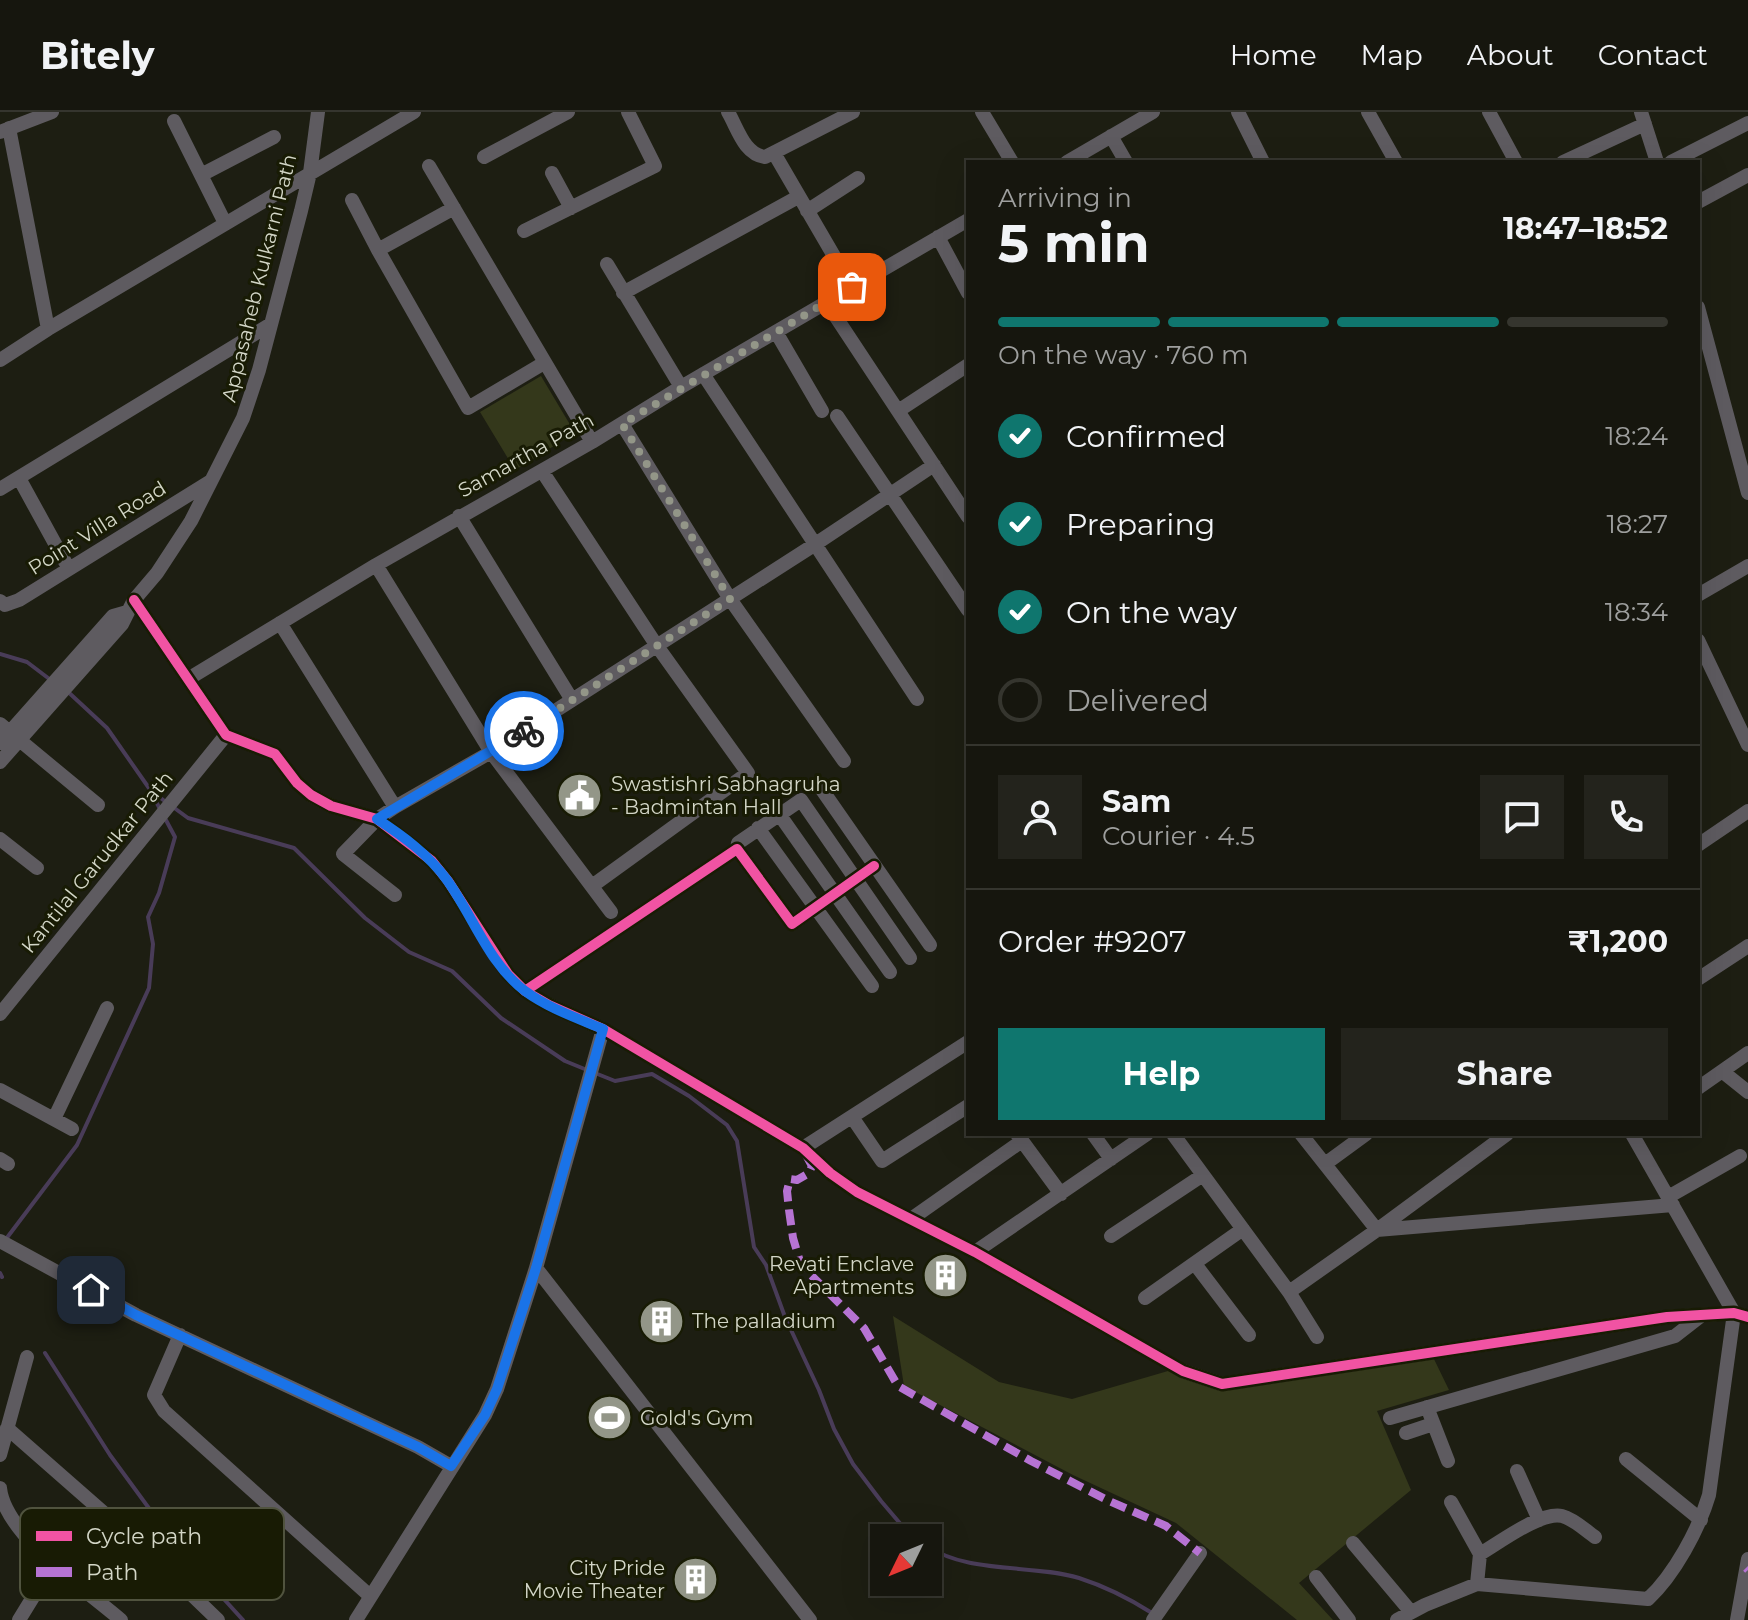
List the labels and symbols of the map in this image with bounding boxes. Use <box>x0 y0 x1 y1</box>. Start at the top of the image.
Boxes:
street label: Appasaheb Kulkarni Path <box>217 151 301 405</box>
pin <box>818 253 886 321</box>
street label: Samartha Path <box>454 408 598 502</box>
street label: Point Villa Road <box>24 476 170 580</box>
courier <box>484 691 564 771</box>
street label: Kantilal Garudkar Path <box>16 766 178 958</box>
public building icon: Swastishri Sabhagruha - Badmintan Hall <box>556 772 604 820</box>
place label: Swastishri Sabhagruha - Badmintan Hall <box>611 772 841 819</box>
place label: Revati Enclave Apartments <box>769 1252 914 1299</box>
building icon: Revati Enclave Apartments <box>921 1252 969 1300</box>
pin <box>57 1256 125 1324</box>
building icon: The palladium <box>637 1297 685 1345</box>
place label: The palladium <box>692 1309 836 1333</box>
sports icon: Gold's Gym <box>585 1394 633 1442</box>
place label: Gold's Gym <box>640 1406 754 1430</box>
legend <box>20 1508 284 1600</box>
text: Cycle path <box>86 1523 202 1550</box>
north arrow <box>870 1524 942 1596</box>
building icon: City Pride Movie Theater <box>672 1555 720 1603</box>
place label: City Pride Movie Theater <box>524 1556 665 1603</box>
text: Path <box>86 1559 138 1586</box>

